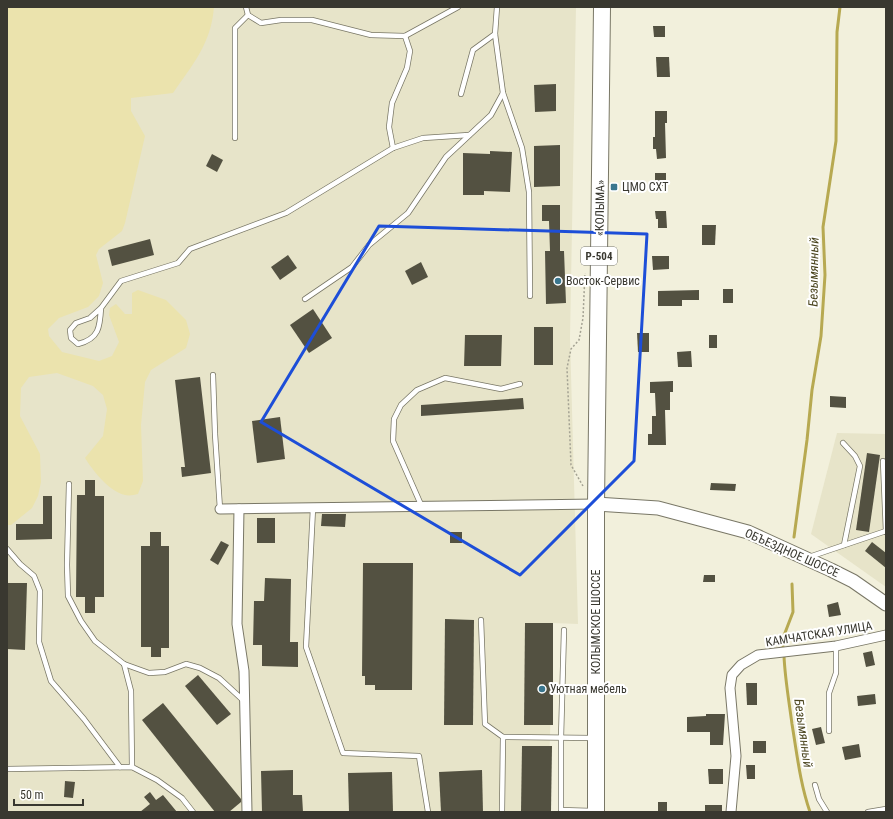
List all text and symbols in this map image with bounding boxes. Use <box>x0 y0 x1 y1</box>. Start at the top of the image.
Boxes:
street label: «КОЛЫМА» <box>593 180 607 236</box>
place label: ЦМО СХТ <box>622 180 668 194</box>
marker: ЦМО СХТ <box>609 182 619 192</box>
water label: Безымянный <box>805 237 822 307</box>
road number: Р-504 <box>581 247 617 265</box>
place label: Восток-Сервис <box>566 274 640 288</box>
marker: Восток-Сервис <box>553 276 563 286</box>
street label: ОБЪЕЗДНОЕ ШОССЕ <box>743 526 841 580</box>
street label: КОЛЫМСКОЕ ШОССЕ <box>589 570 603 674</box>
street label: КАМЧАТСКАЯ УЛИЦА <box>765 619 873 649</box>
place label: Уютная мебель <box>550 682 627 696</box>
marker: Уютная мебель <box>537 684 547 694</box>
water label: Безымянный <box>791 698 816 769</box>
scale bar <box>14 781 83 807</box>
text: 50 m <box>20 788 44 802</box>

